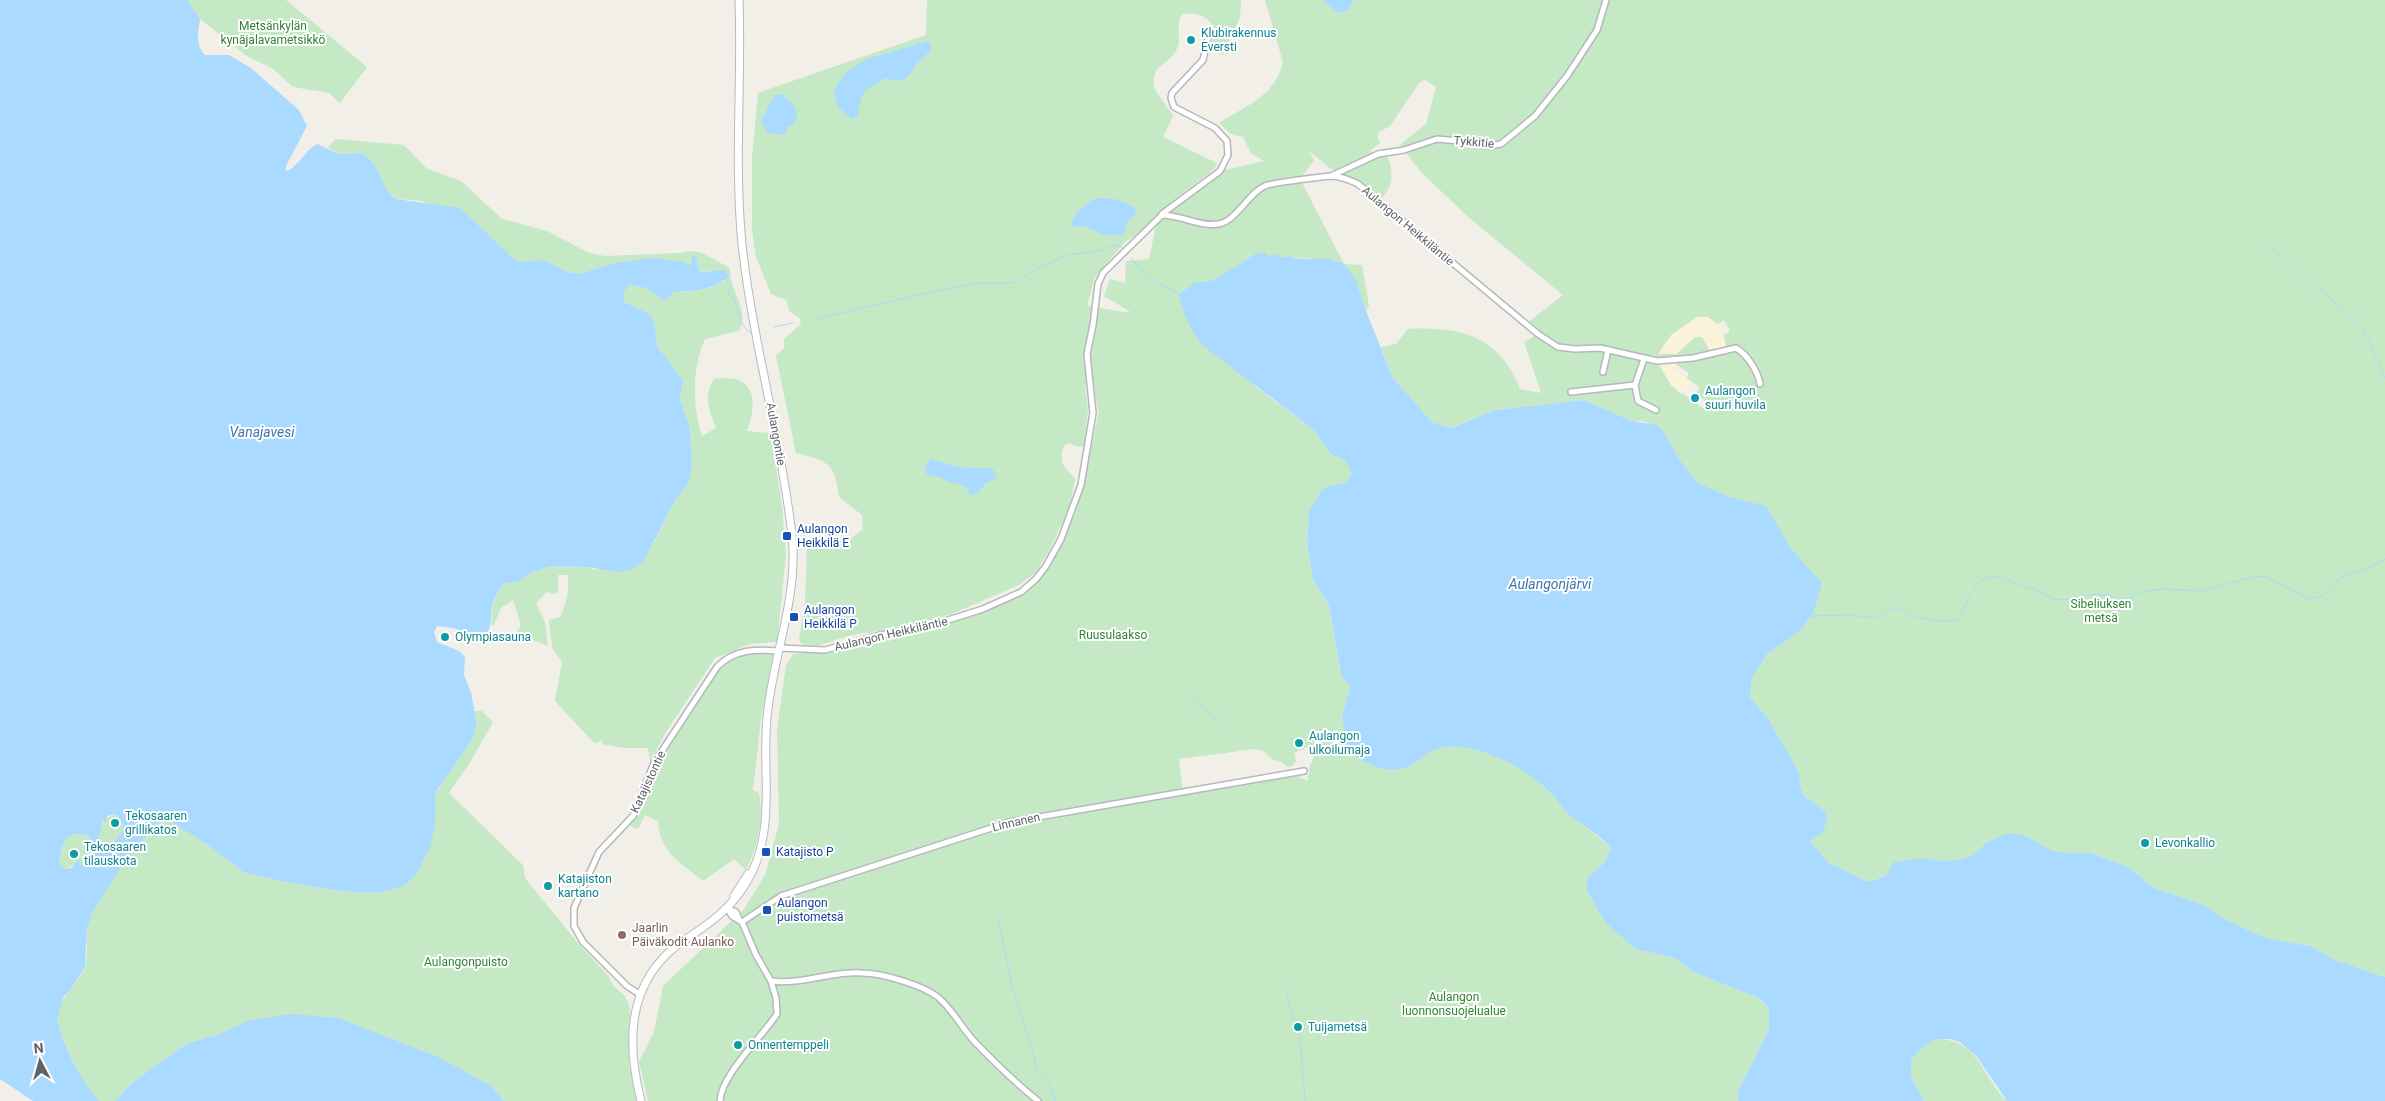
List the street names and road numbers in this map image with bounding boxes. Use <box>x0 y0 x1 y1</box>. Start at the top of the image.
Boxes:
street label: Tykkitie <box>1453 133 1495 151</box>
street label: Aulangon Heikkiläntie <box>1359 183 1457 269</box>
street label: Aulangontie <box>764 401 788 467</box>
street label: Aulangon Heikkiläntie <box>833 614 949 654</box>
street label: Katajistontie <box>628 749 668 815</box>
street label: Linnanen <box>991 810 1041 834</box>

